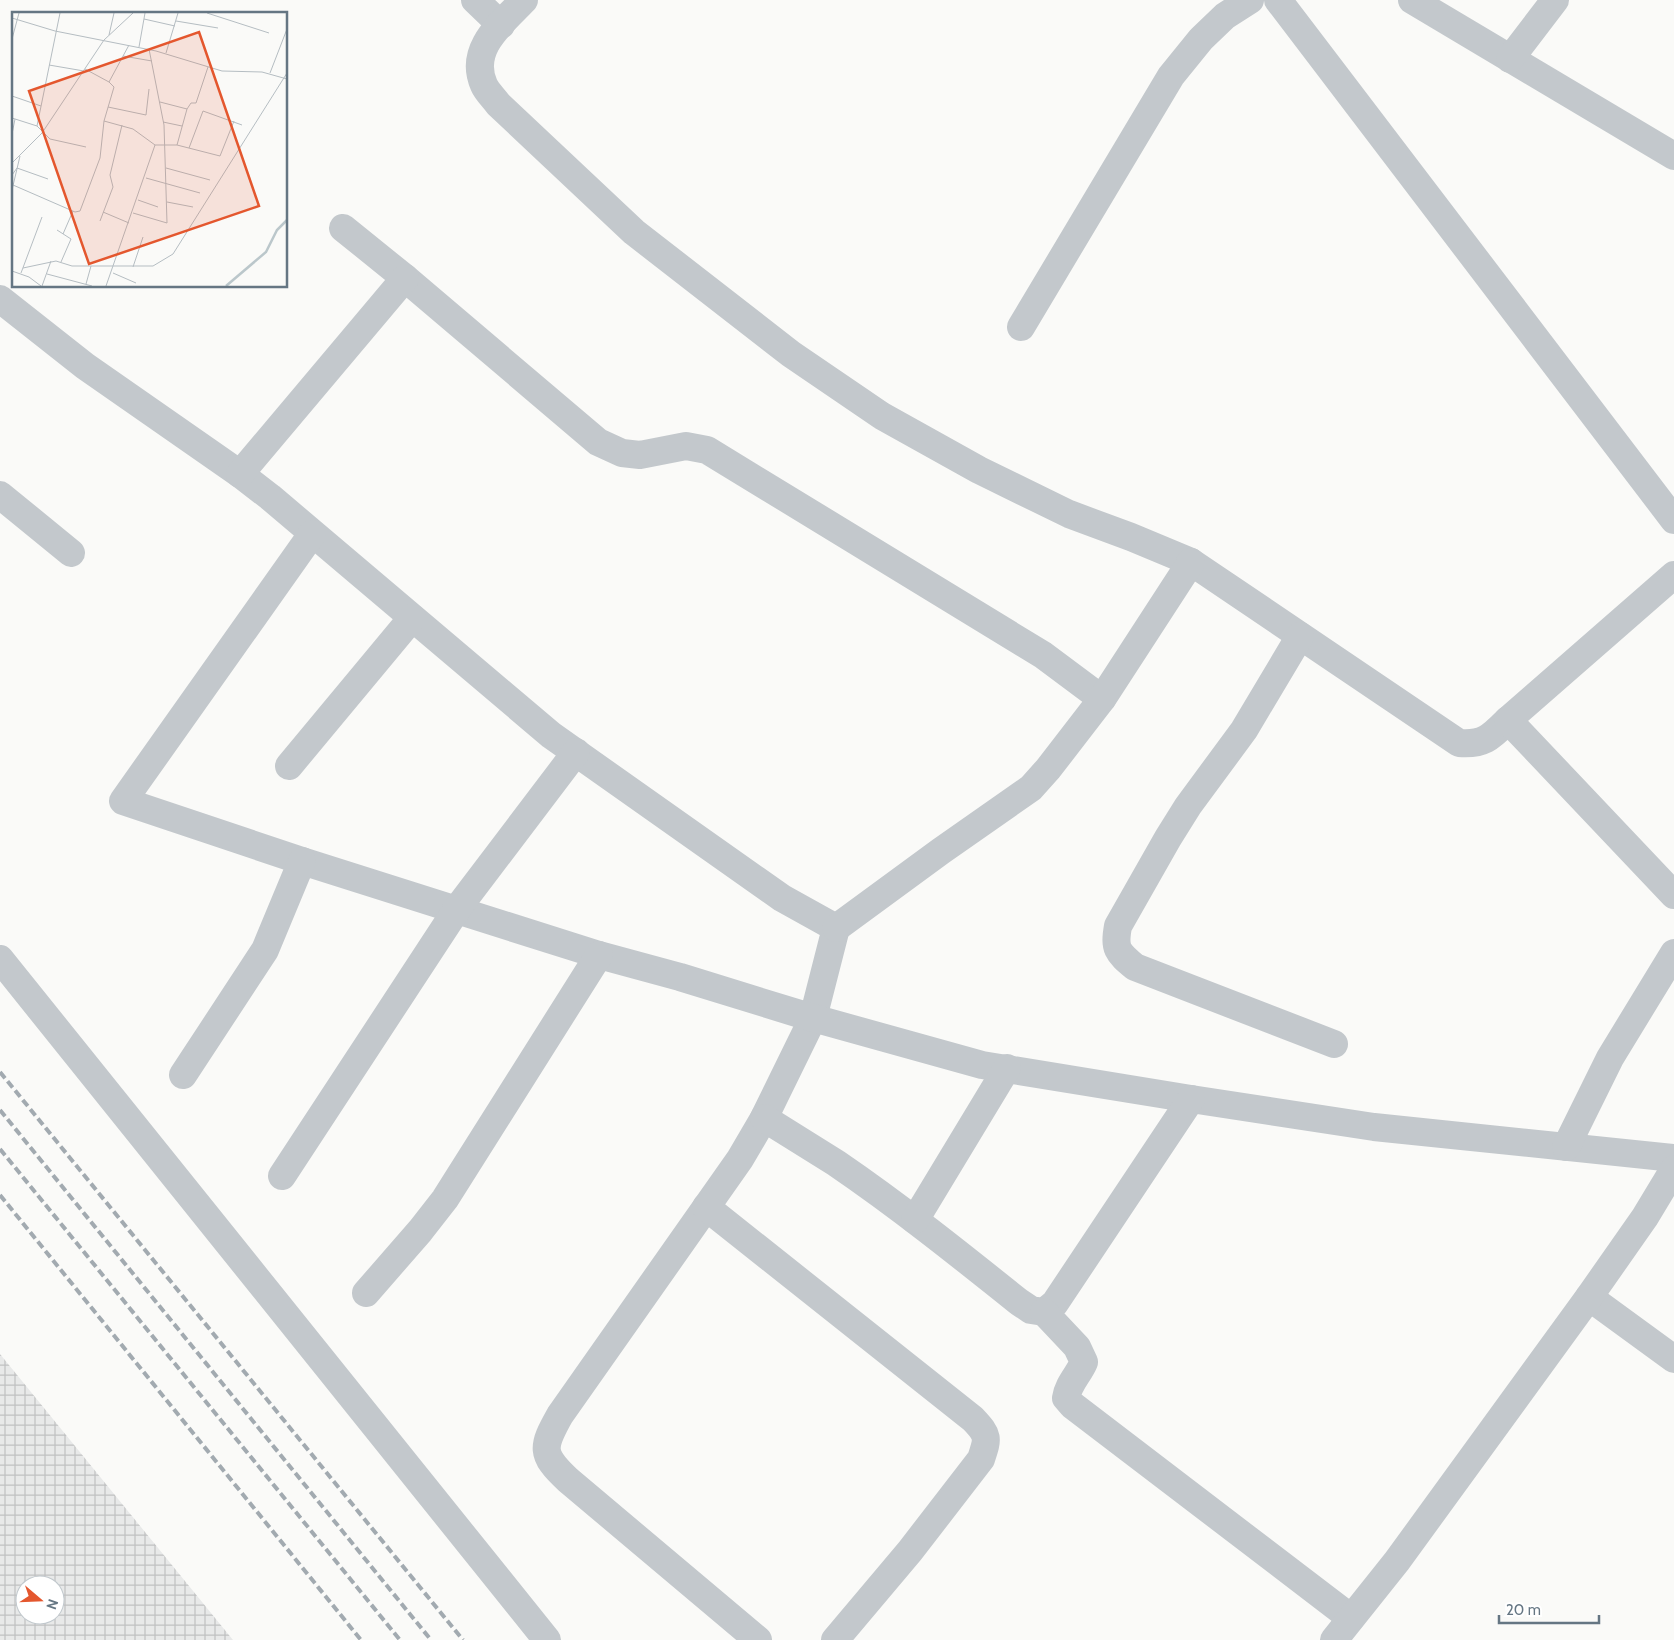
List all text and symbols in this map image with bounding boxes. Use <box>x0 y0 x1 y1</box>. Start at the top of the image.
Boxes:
inset map <box>12 12 288 288</box>
north arrow <box>15 1575 65 1625</box>
scale bar <box>1499 1592 1599 1624</box>
text: N <box>42 1597 62 1612</box>
text: 20 m <box>1506 1601 1541 1619</box>

